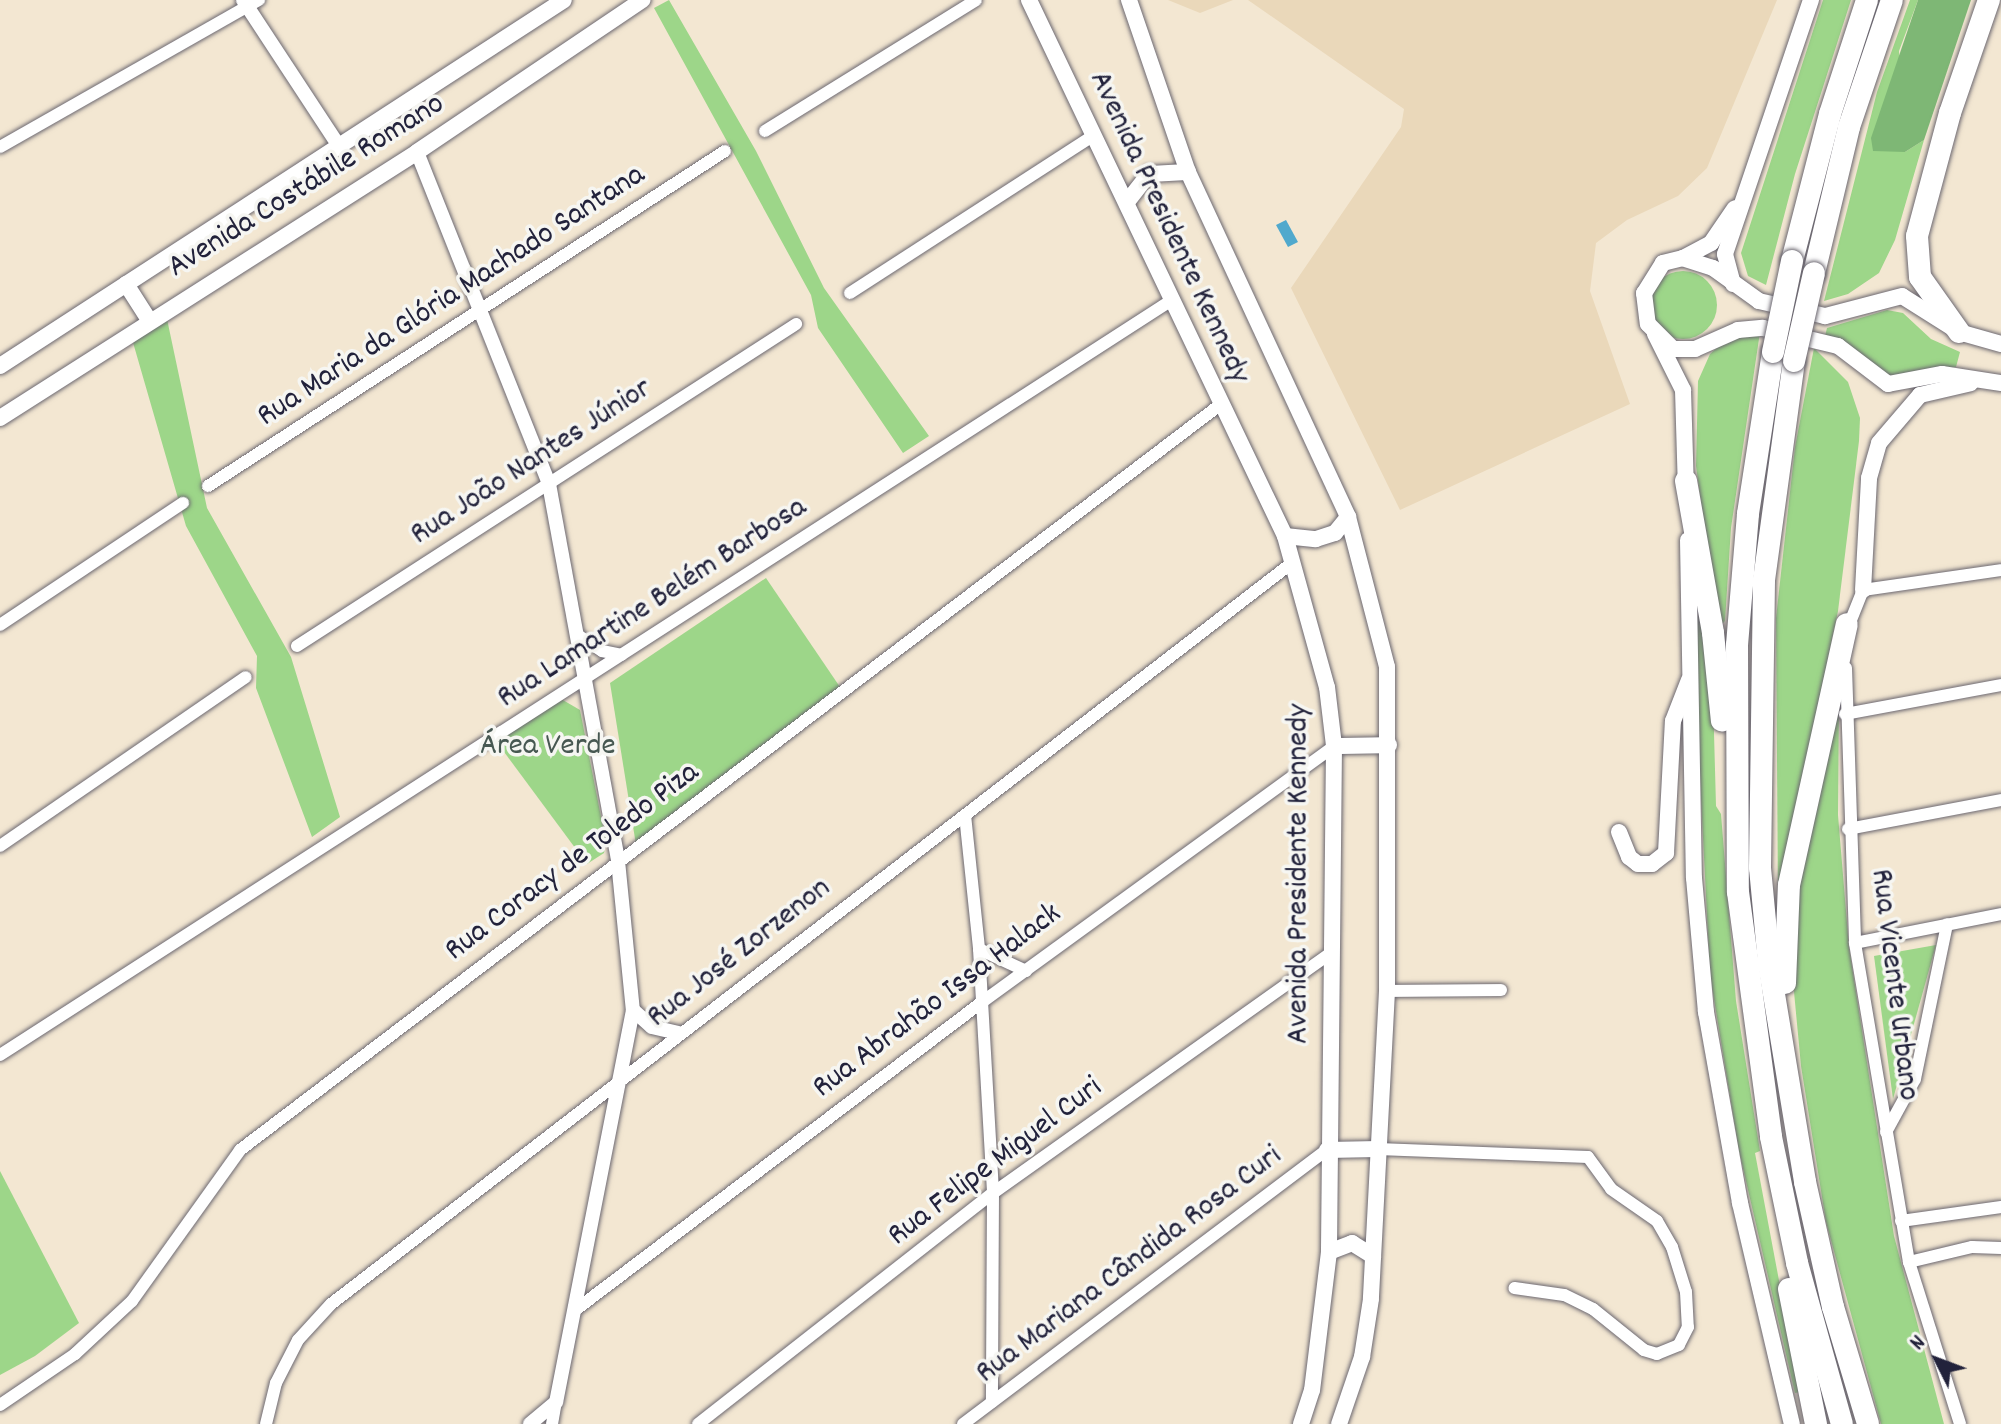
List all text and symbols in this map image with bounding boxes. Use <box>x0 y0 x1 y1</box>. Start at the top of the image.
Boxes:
street label: Avenida Presidente Kennedy <box>1079 66 1257 390</box>
street label: Avenida Costábile Romano <box>162 86 452 288</box>
street label: Rua Maria da Glória Machado Santana <box>251 157 653 437</box>
street label: Rua João Nantes Júnior <box>404 371 660 555</box>
street label: Rua Lamartine Belém Barbosa <box>491 490 815 718</box>
street label: Avenida Presidente Kennedy <box>1281 704 1319 1044</box>
park label: Área Verde <box>480 728 616 766</box>
street label: Rua Coracy de Toledo Piza <box>438 755 708 971</box>
street label: Rua Vicente Urbano <box>1860 867 1926 1103</box>
street label: Rua José Zorzenon <box>641 870 839 1038</box>
street label: Rua Abrahão Issa Halack <box>806 896 1070 1108</box>
street label: Rua Felipe Miguel Curi <box>881 1070 1111 1256</box>
street label: Rua Mariana Cândida Rosa Curi <box>969 1138 1291 1394</box>
north arrow <box>1897 1320 1977 1400</box>
text: N <box>1904 1329 1934 1358</box>

